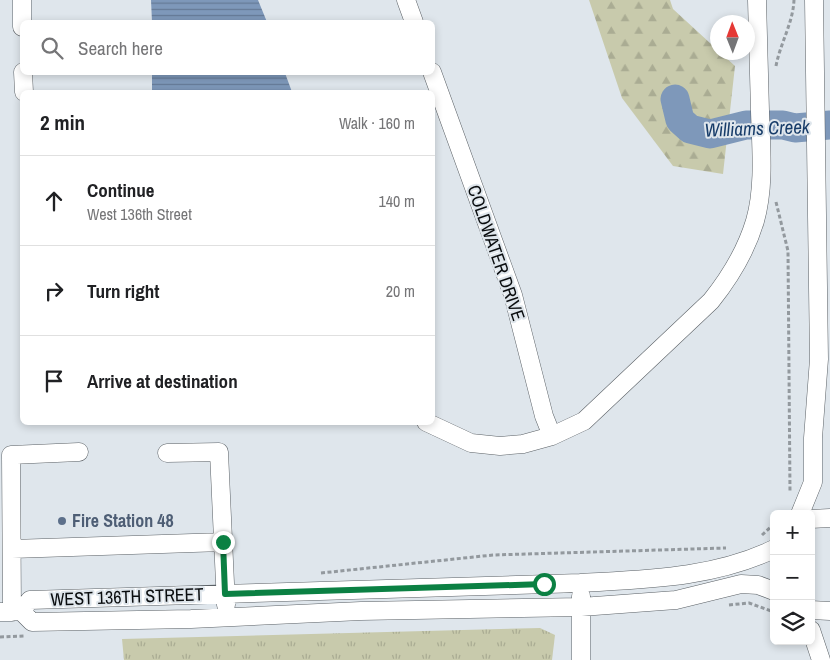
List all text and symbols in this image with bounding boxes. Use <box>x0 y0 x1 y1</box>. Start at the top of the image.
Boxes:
north arrow <box>710 15 755 60</box>
search box <box>20 20 435 75</box>
icon: search <box>38 34 66 62</box>
text: Search here <box>78 35 163 61</box>
text: 2 min <box>40 108 85 137</box>
text: Walk · 160 m <box>339 112 415 134</box>
water label: Williams Creek <box>704 113 811 143</box>
text: Continue <box>87 177 155 203</box>
street label: COLDWATER DRIVE <box>462 182 531 324</box>
icon: ahead <box>40 187 68 215</box>
text: 140 m <box>379 190 415 212</box>
text: West 136th Street <box>87 203 192 225</box>
icon: right <box>40 277 68 305</box>
text: Turn right <box>87 278 159 304</box>
text: 20 m <box>386 280 415 302</box>
icon: arrive <box>40 367 68 395</box>
text: Arrive at destination <box>87 368 238 394</box>
place label: Fire Station 48 <box>72 508 174 533</box>
map controls <box>770 510 815 645</box>
button: + <box>770 510 815 555</box>
marker: Fire Station 48 <box>56 515 68 527</box>
route end <box>212 531 235 554</box>
button: − <box>770 555 815 600</box>
route start <box>533 573 556 596</box>
street label: WEST 136TH STREET <box>50 581 204 612</box>
button: layers <box>770 600 815 645</box>

